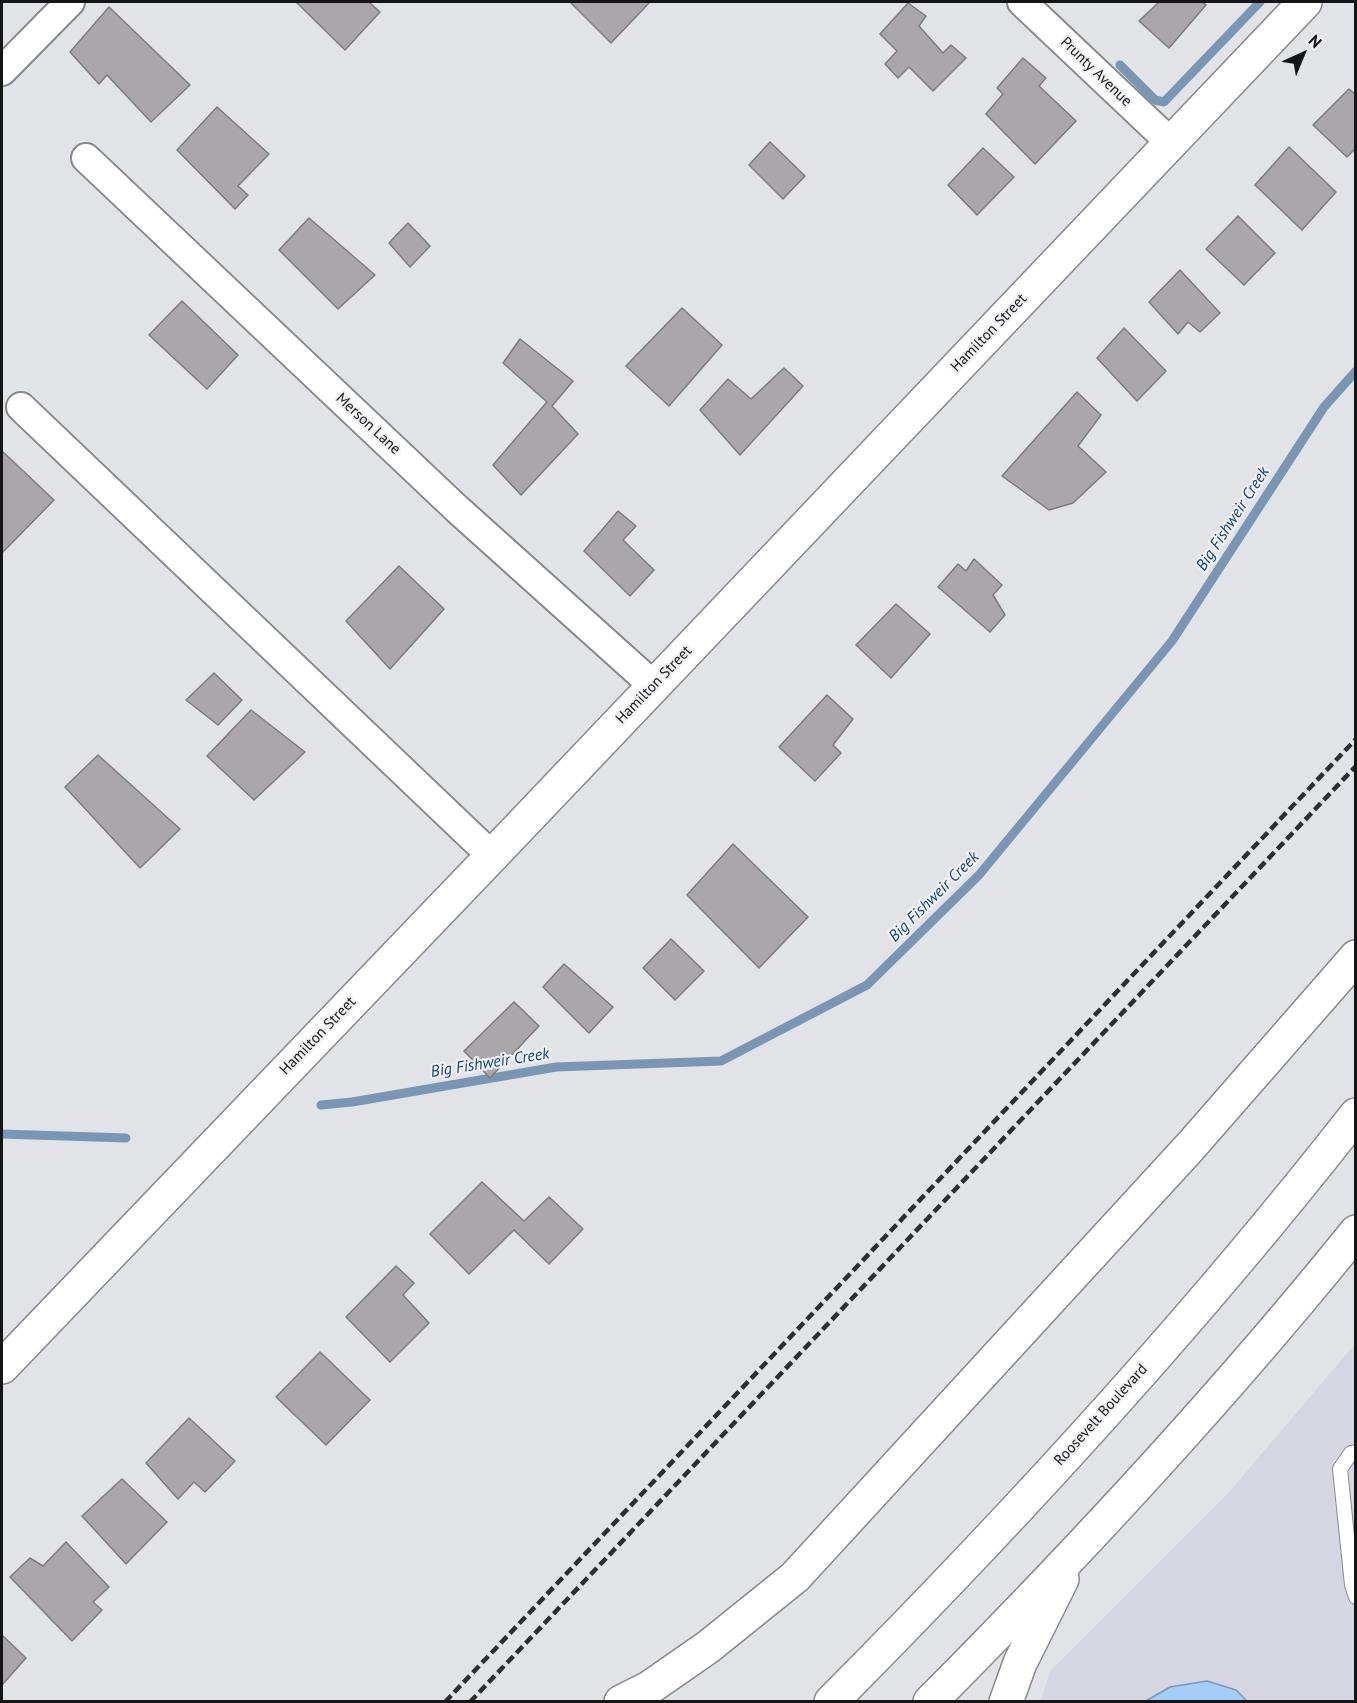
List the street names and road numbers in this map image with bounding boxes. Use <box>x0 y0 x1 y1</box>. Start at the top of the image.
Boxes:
street label: Prunty Avenue <box>1057 34 1135 110</box>
street label: Hamilton Street <box>947 290 1031 376</box>
street label: Merson Lane <box>332 390 404 458</box>
street label: Hamilton Street <box>612 642 696 728</box>
street label: Hamilton Street <box>276 993 360 1079</box>
street label: Roosevelt Boulevard <box>1051 1361 1151 1469</box>

